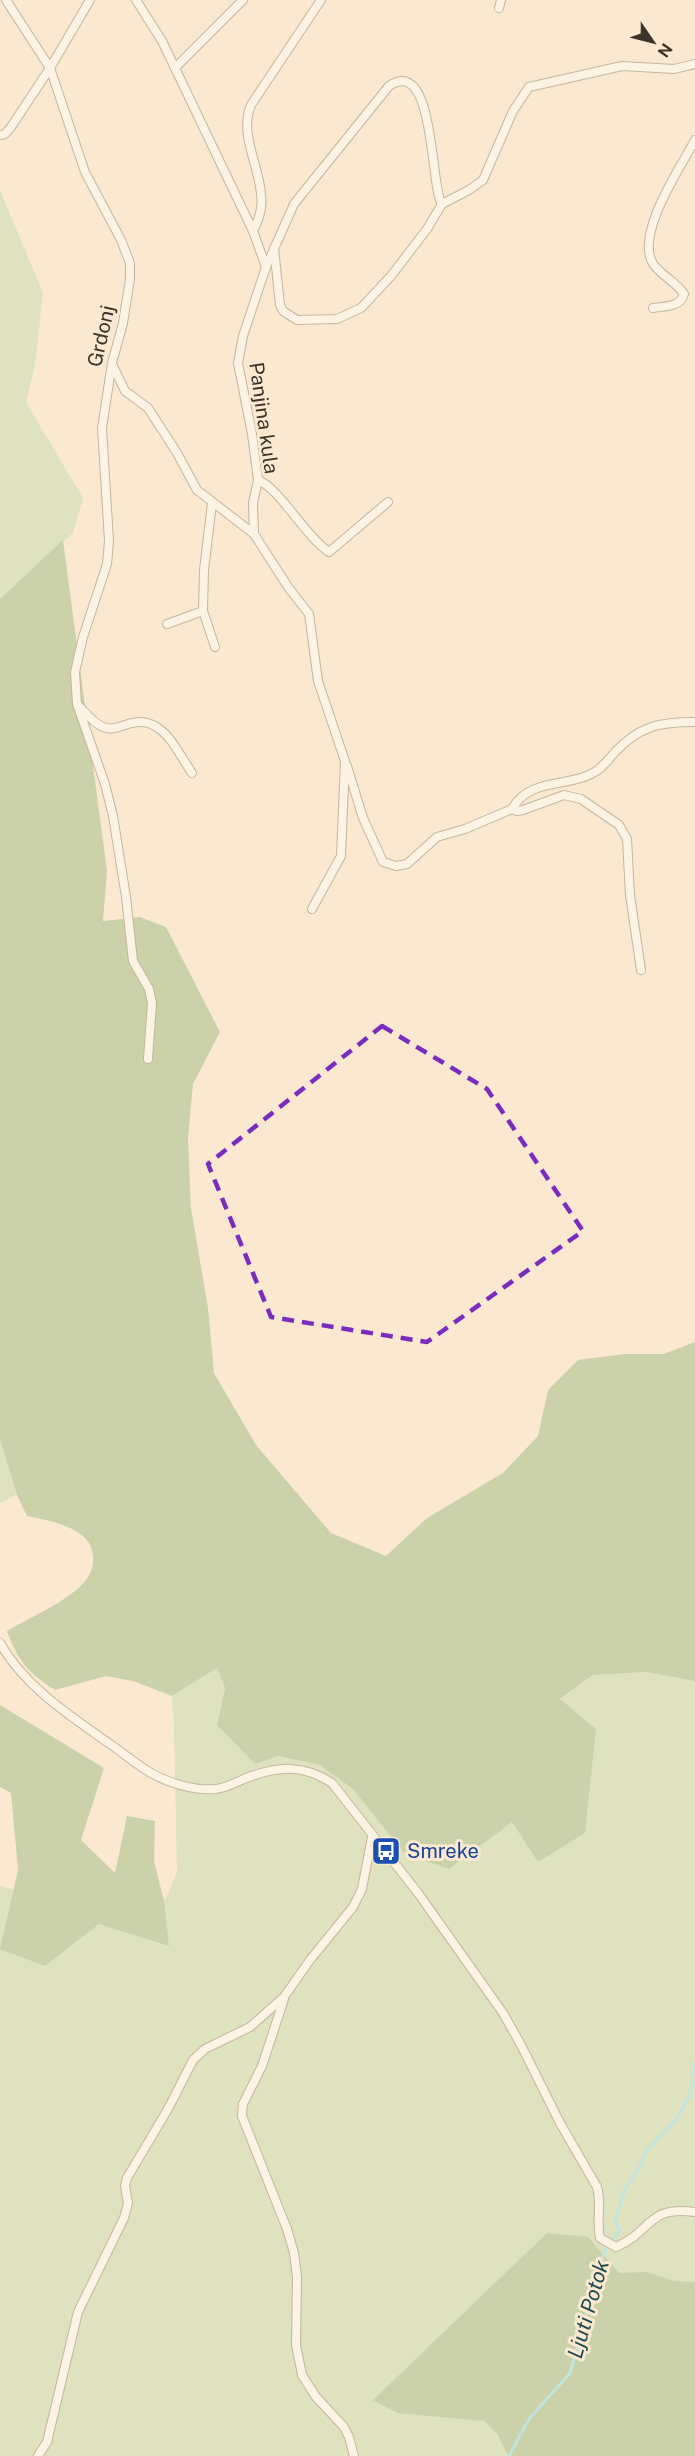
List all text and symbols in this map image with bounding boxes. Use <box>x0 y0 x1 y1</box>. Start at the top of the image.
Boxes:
north arrow <box>623 12 683 72</box>
text: N <box>654 40 676 61</box>
street label: Grdonj <box>82 303 120 369</box>
street label: Panjina kula <box>244 360 284 476</box>
bus stop icon: Smreke <box>370 1835 402 1867</box>
place label: Smreke <box>407 1839 479 1863</box>
water label: Ljuti Potok <box>562 2256 614 2361</box>

